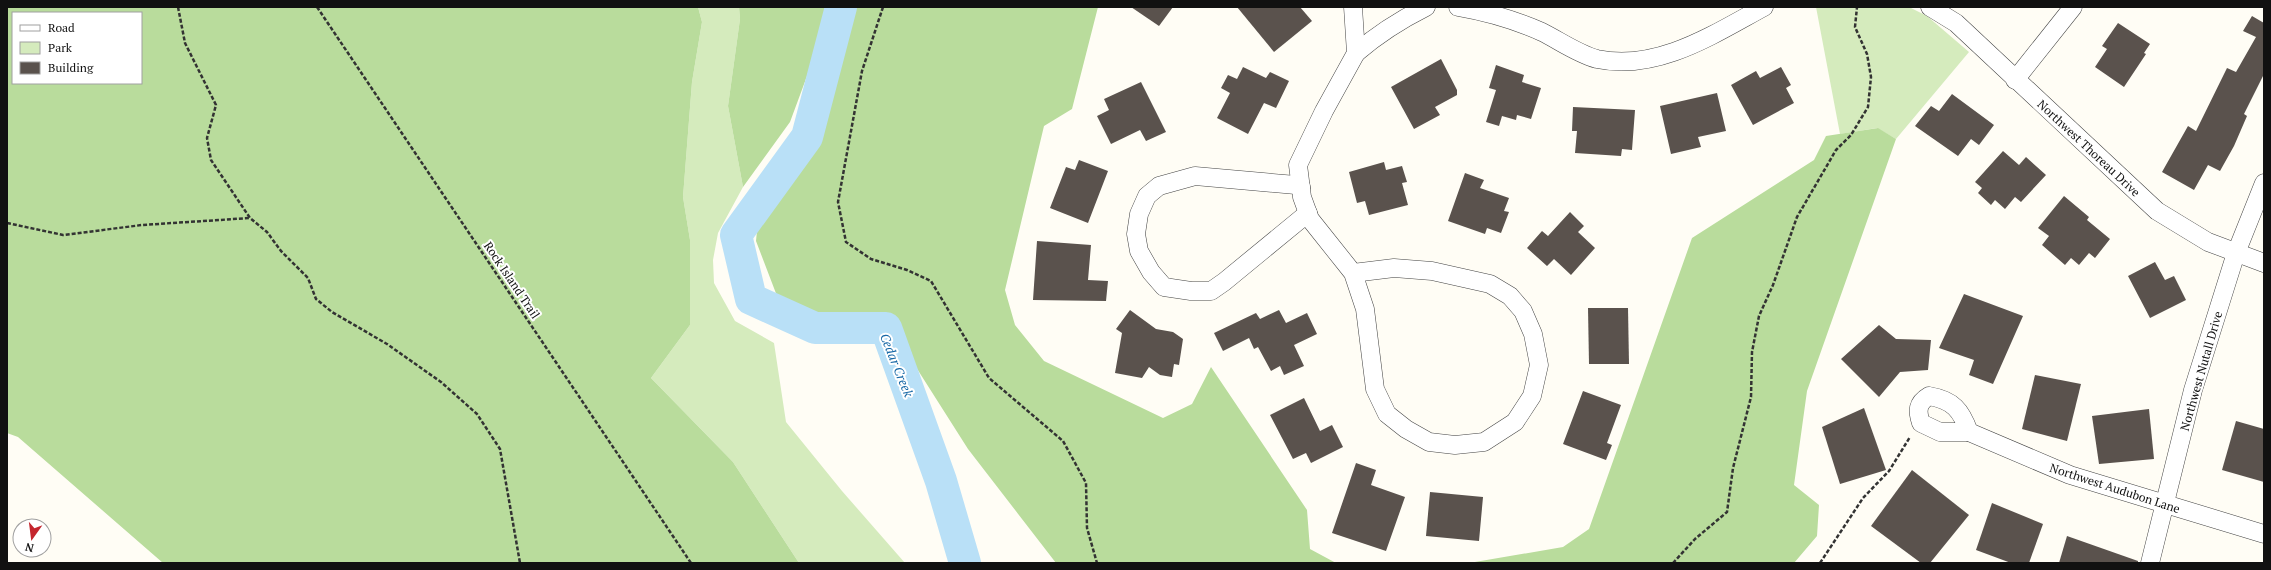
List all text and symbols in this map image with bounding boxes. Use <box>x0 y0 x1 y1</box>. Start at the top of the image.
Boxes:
legend <box>12 12 142 84</box>
text: Road <box>48 20 75 35</box>
text: Park <box>48 40 73 55</box>
text: Building <box>48 60 94 75</box>
street label: Northwest Thoreau Drive <box>2035 96 2143 200</box>
street label: Rock Island Trail <box>481 239 543 322</box>
street label: Northwest Nutall Drive <box>2177 309 2225 433</box>
water label: Cedar Creek <box>876 330 918 400</box>
street label: Northwest Audubon Lane <box>2048 460 2182 516</box>
north arrow <box>12 518 52 558</box>
text: N <box>23 540 35 556</box>

